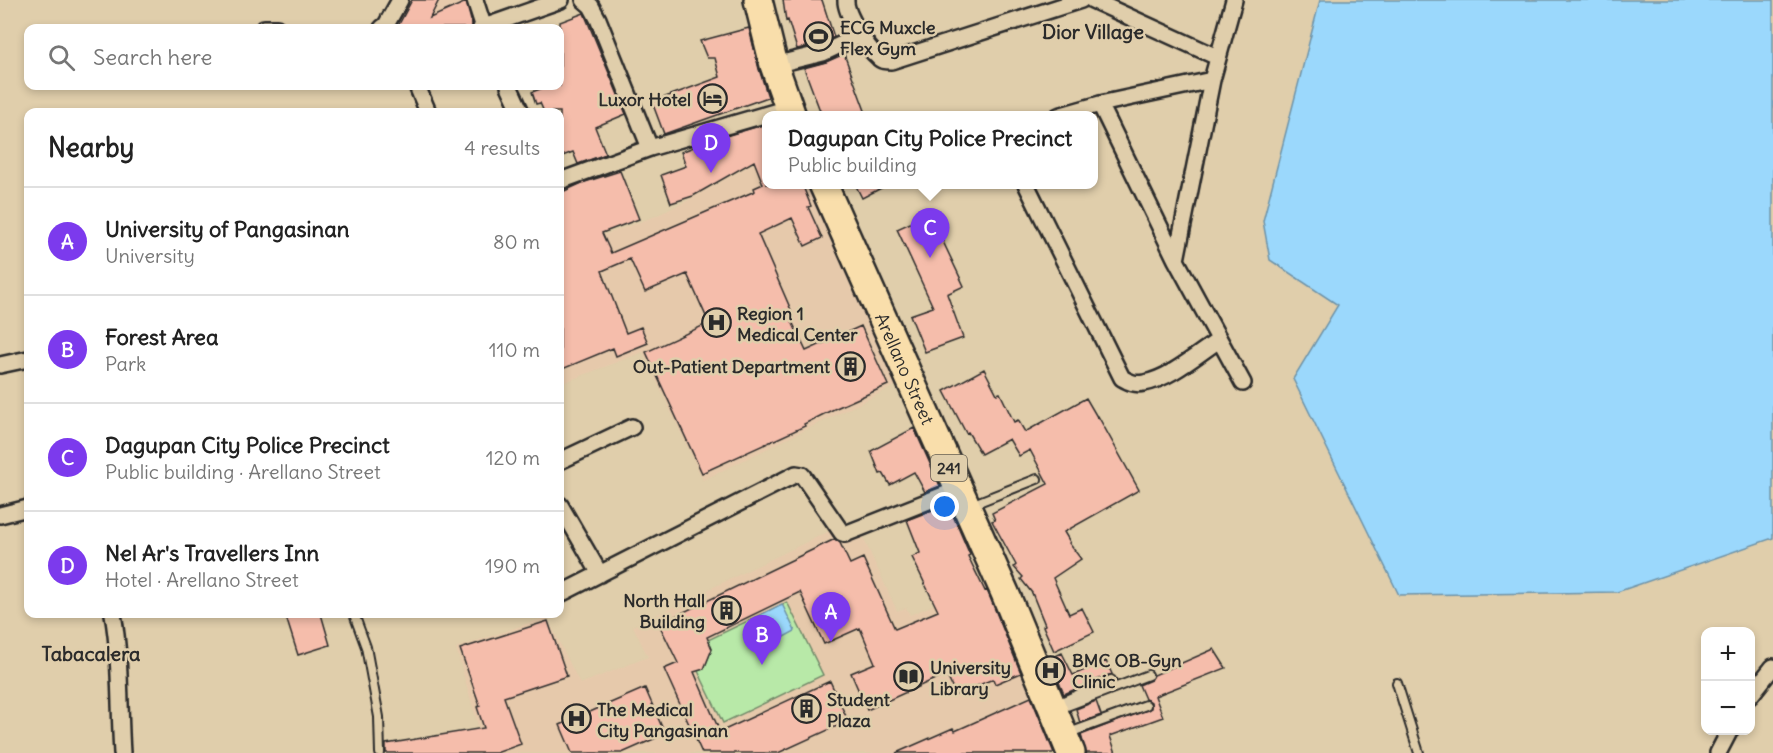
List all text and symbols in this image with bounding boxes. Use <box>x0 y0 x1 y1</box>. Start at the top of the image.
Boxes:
place label: ECG Muxcle Flex Gym <box>840 16 936 60</box>
district label: Dior Village <box>1042 19 1144 44</box>
sports icon: ECG Muxcle Flex Gym <box>803 21 835 53</box>
search box <box>24 24 564 90</box>
icon: search <box>45 41 78 74</box>
text: Search here <box>93 43 212 71</box>
hotel icon: Luxor Hotel <box>696 83 728 115</box>
place label: Luxor Hotel <box>598 88 691 111</box>
popup <box>762 111 1098 189</box>
pin: D <box>692 124 730 173</box>
text: Dagupan City Police Precinct <box>788 124 1072 152</box>
text: Nearby <box>48 131 134 164</box>
text: 4 results <box>464 135 540 160</box>
text: Public building <box>788 152 917 177</box>
pin: C <box>910 208 950 258</box>
text: University of Pangasinan <box>105 215 350 243</box>
text: A <box>61 229 74 254</box>
text: 80 m <box>493 229 540 254</box>
text: University <box>105 243 195 268</box>
place label: Region 1 Medical Center <box>737 302 858 346</box>
hospital icon: Region 1 Medical Center <box>700 307 732 339</box>
street label: Arellano Street <box>870 309 940 428</box>
text: Forest Area <box>105 323 219 351</box>
text: B <box>61 337 74 362</box>
text: 110 m <box>489 337 540 362</box>
building icon: Out-Patient Department <box>835 350 867 382</box>
text: Park <box>105 351 146 376</box>
place label: Out-Patient Department <box>633 355 831 378</box>
text: Dagupan City Police Precinct <box>105 431 390 459</box>
text: C <box>61 445 74 470</box>
text: 120 m <box>486 445 540 470</box>
road number: 241 <box>931 455 967 481</box>
text: Public building · Arellano Street <box>105 459 381 484</box>
your location <box>930 492 959 521</box>
text: Nel Ar's Travellers Inn <box>105 539 319 567</box>
text: D <box>60 553 75 578</box>
text: 190 m <box>485 553 540 578</box>
text: Hotel · Arellano Street <box>105 567 299 592</box>
place label: North Hall Building <box>623 589 705 633</box>
pin: A <box>812 592 850 642</box>
building icon: North Hall Building <box>710 594 742 626</box>
pin: B <box>742 616 782 665</box>
map controls <box>1701 627 1755 735</box>
button: + <box>1701 627 1755 681</box>
district label: Tabacalera <box>42 641 141 666</box>
place label: BMC OB-Gyn Clinic <box>1072 649 1182 693</box>
hospital icon: BMC OB-Gyn Clinic <box>1035 654 1067 686</box>
place label: University Library <box>930 656 1011 700</box>
library icon: University Library <box>893 661 925 693</box>
button: − <box>1701 681 1755 735</box>
place label: Student Plaza <box>827 688 891 732</box>
building icon: Student Plaza <box>790 693 822 725</box>
place label: The Medical City Pangasinan <box>597 698 729 742</box>
hospital icon: The Medical City Pangasinan <box>560 703 592 735</box>

